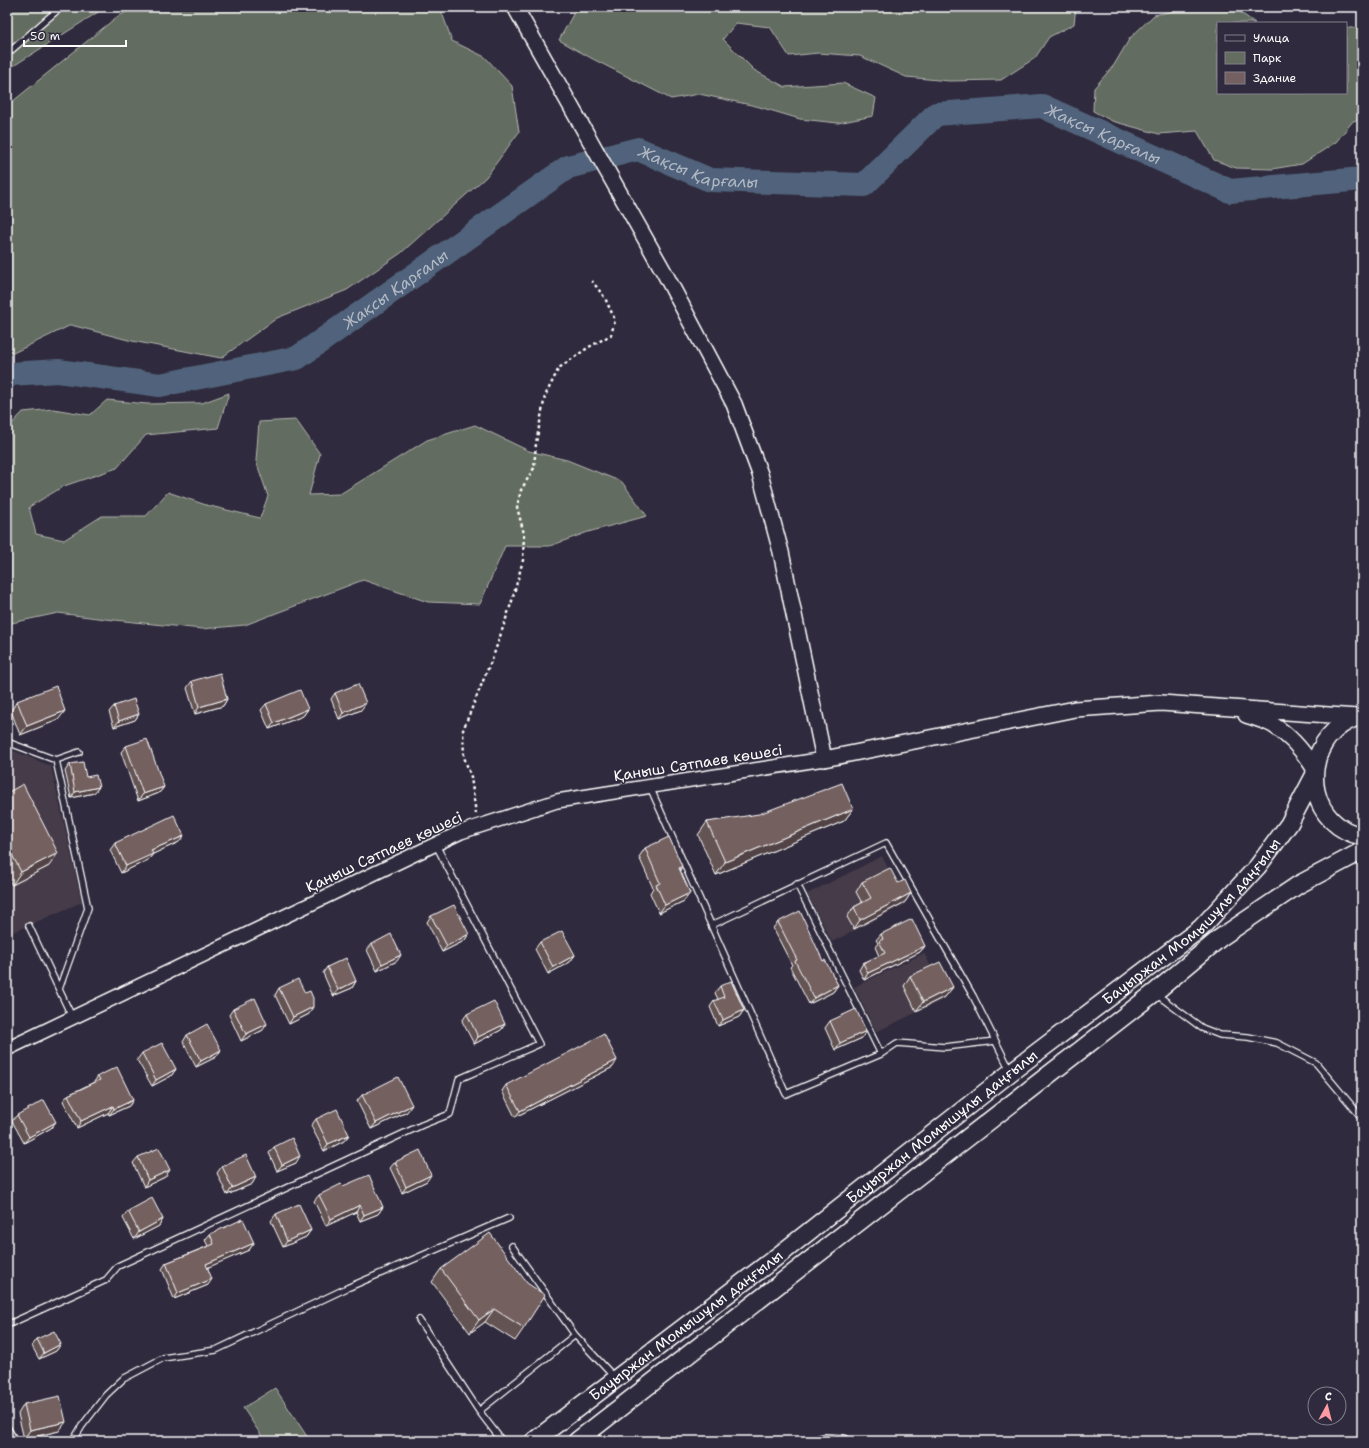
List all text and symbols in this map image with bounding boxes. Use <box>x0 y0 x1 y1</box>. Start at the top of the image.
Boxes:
scale bar <box>24 22 126 48</box>
legend <box>1217 22 1347 94</box>
text: 50 m <box>30 28 60 44</box>
text: Улица <box>1253 30 1290 46</box>
text: Парк <box>1253 50 1282 66</box>
text: Здание <box>1253 70 1297 86</box>
water label: Жақсы Қарғалы <box>1041 98 1165 169</box>
water label: Жақсы Қарғалы <box>635 140 759 192</box>
water label: Жақсы Қарғалы <box>337 244 452 334</box>
street label: Қаныш Сәтпаев көшесі <box>612 740 784 786</box>
street label: Қаныш Сәтпаев көшесі <box>302 807 466 897</box>
street label: Бауыржан Момышұлы даңғылы <box>1098 834 1285 1009</box>
street label: Бауыржан Момышұлы даңғылы <box>842 1045 1042 1208</box>
street label: Бауыржан Момышұлы даңғылы <box>585 1246 787 1405</box>
north arrow <box>1307 1386 1347 1426</box>
text: С <box>1324 1389 1333 1404</box>

